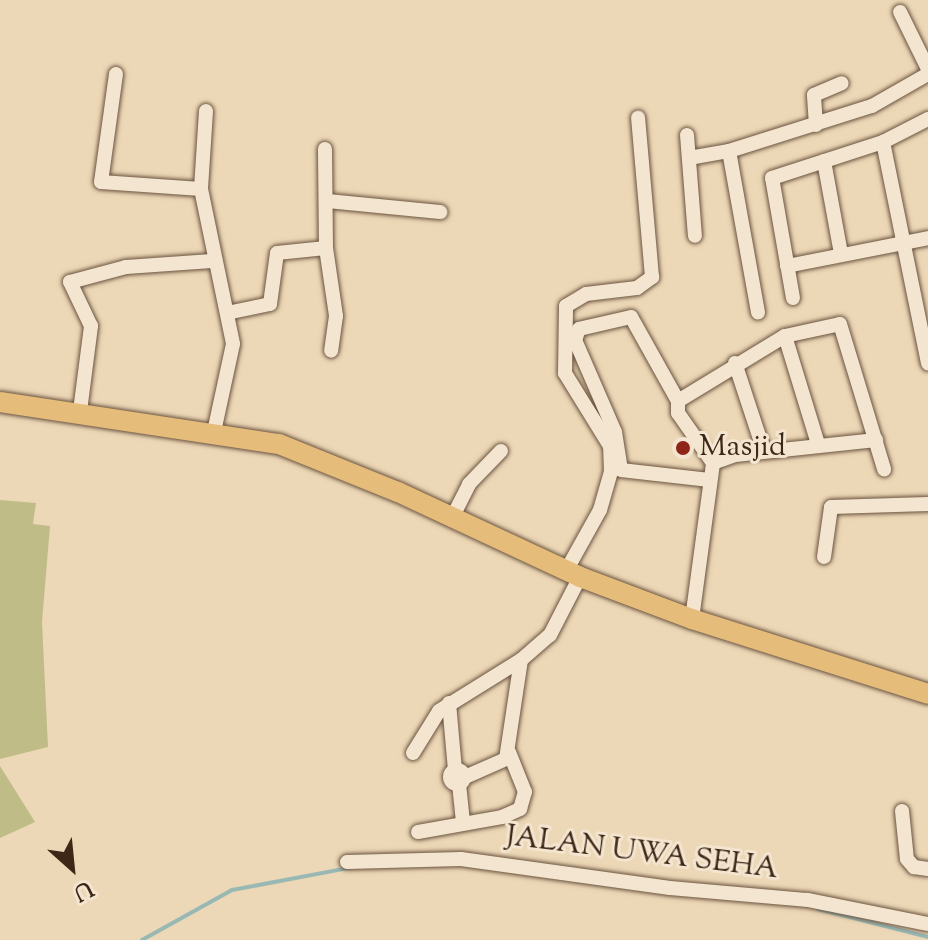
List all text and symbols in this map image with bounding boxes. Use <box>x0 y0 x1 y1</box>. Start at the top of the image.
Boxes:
place label: Masjid <box>699 430 786 466</box>
marker: Masjid <box>674 439 692 457</box>
street label: JALAN UWA SEHA <box>504 819 780 889</box>
north arrow <box>32 828 112 908</box>
text: U <box>68 871 98 908</box>

